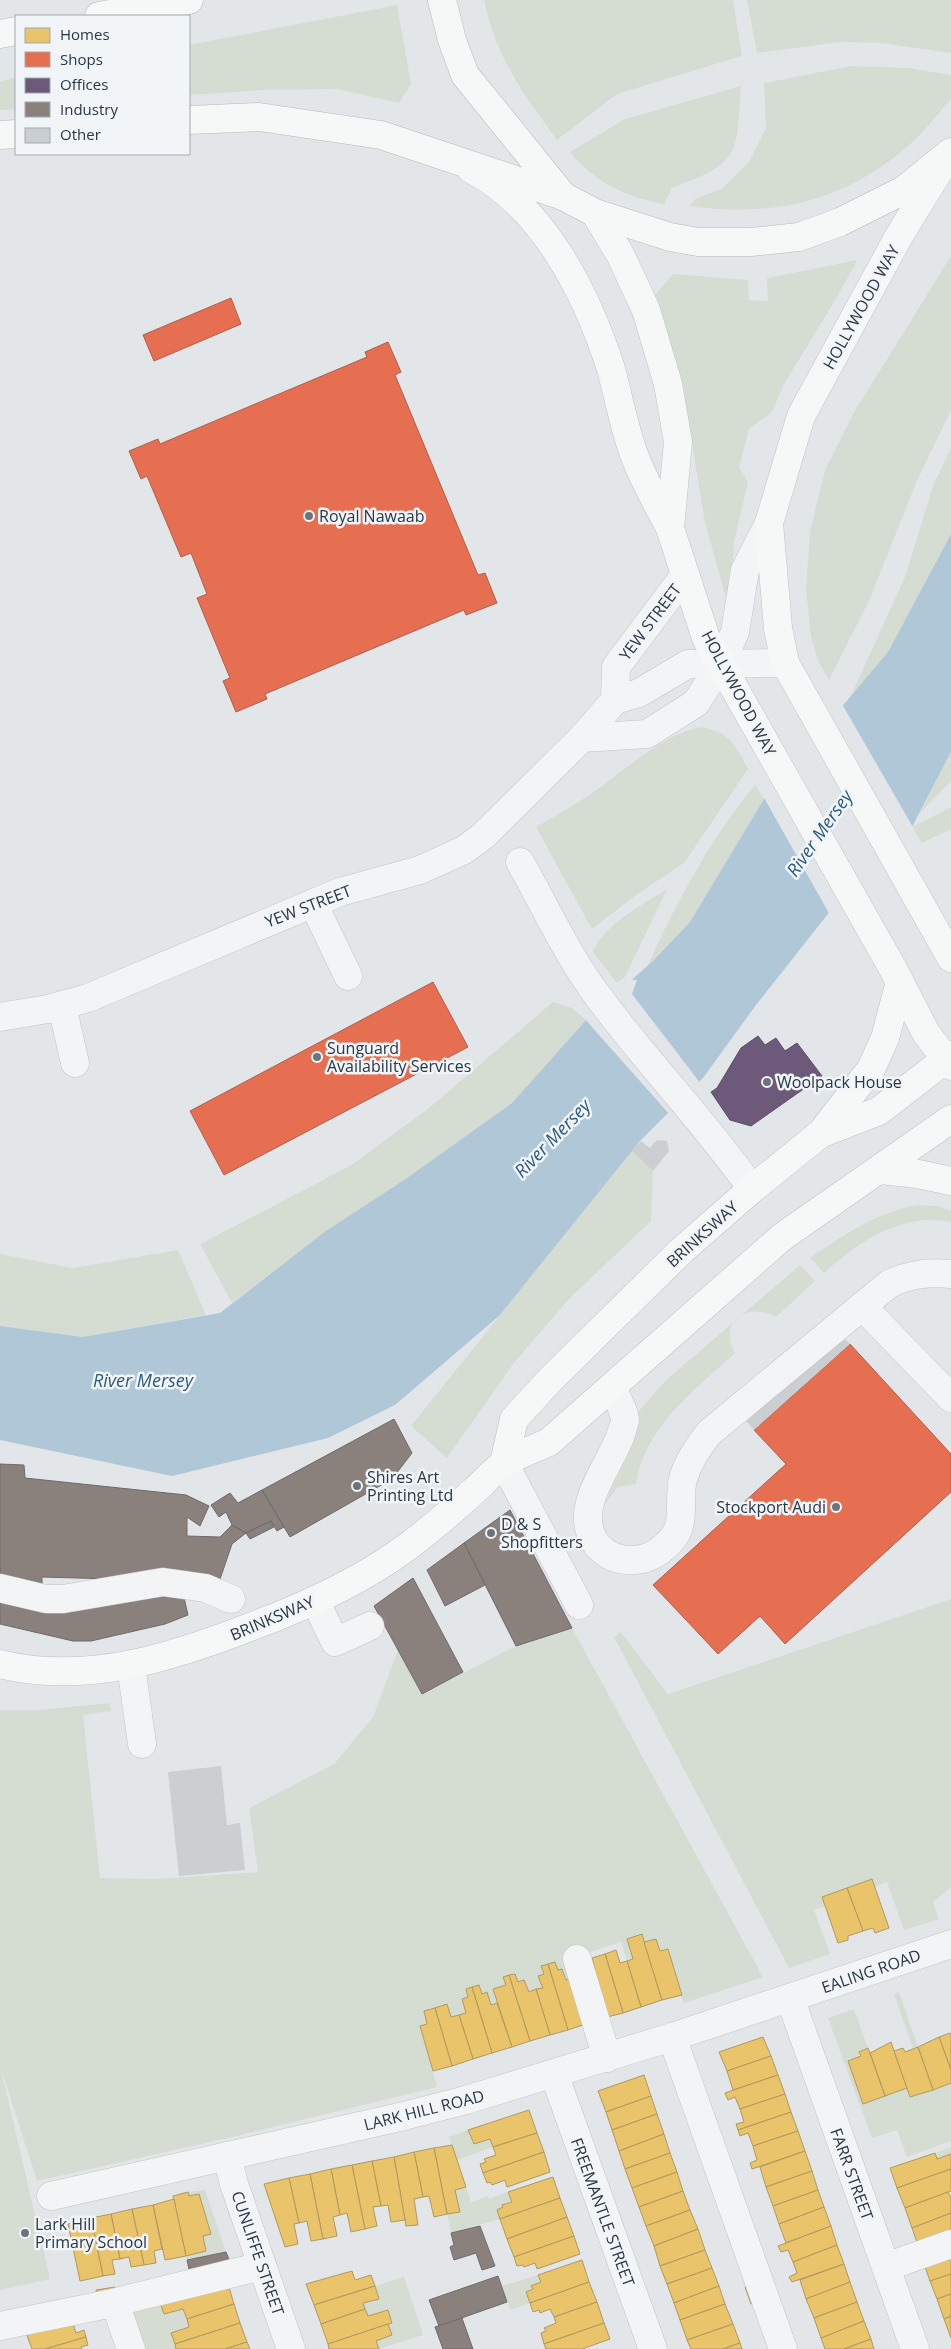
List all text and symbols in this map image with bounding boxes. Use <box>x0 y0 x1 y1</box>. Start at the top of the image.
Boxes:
legend <box>15 15 190 155</box>
text: Homes <box>60 24 110 44</box>
text: Shops <box>60 49 103 69</box>
text: Offices <box>60 74 108 94</box>
text: Industry <box>60 99 118 119</box>
text: Other <box>60 124 101 144</box>
street label: HOLLYWOOD WAY <box>818 241 904 373</box>
place label: Royal Nawaab <box>319 505 425 527</box>
marker: Royal Nawaab <box>303 510 315 522</box>
street label: YEW STREET <box>614 579 686 665</box>
street label: HOLLYWOOD WAY <box>697 626 781 760</box>
water label: River Mersey <box>780 784 858 881</box>
street label: YEW STREET <box>262 879 355 933</box>
place label: Sunguard Availability Services <box>327 1037 471 1077</box>
marker: Sunguard Availability Services <box>311 1051 323 1063</box>
place label: Woolpack House <box>777 1071 902 1093</box>
marker: Woolpack House <box>761 1076 773 1088</box>
water label: River Mersey <box>509 1092 597 1182</box>
street label: BRINKSWAY <box>662 1196 743 1272</box>
water label: River Mersey <box>93 1368 195 1392</box>
place label: Shires Art Printing Ltd <box>367 1466 453 1506</box>
marker: Shires Art Printing Ltd <box>351 1480 363 1492</box>
place label: Stockport Audi <box>716 1496 826 1518</box>
marker: Stockport Audi <box>830 1501 842 1513</box>
place label: D & S Shopfitters <box>501 1513 583 1553</box>
marker: D & S Shopfitters <box>485 1527 497 1539</box>
street label: BRINKSWAY <box>227 1590 317 1646</box>
street label: EALING ROAD <box>818 1944 924 1998</box>
street label: LARK HILL ROAD <box>361 2084 487 2136</box>
street label: FARR STREET <box>825 2125 879 2223</box>
street label: FREEMANTLE STREET <box>566 2135 640 2290</box>
street label: CUNLIFFE STREET <box>226 2188 290 2318</box>
place label: Lark Hill Primary School <box>35 2213 147 2253</box>
marker: Lark Hill Primary School <box>19 2227 31 2239</box>

